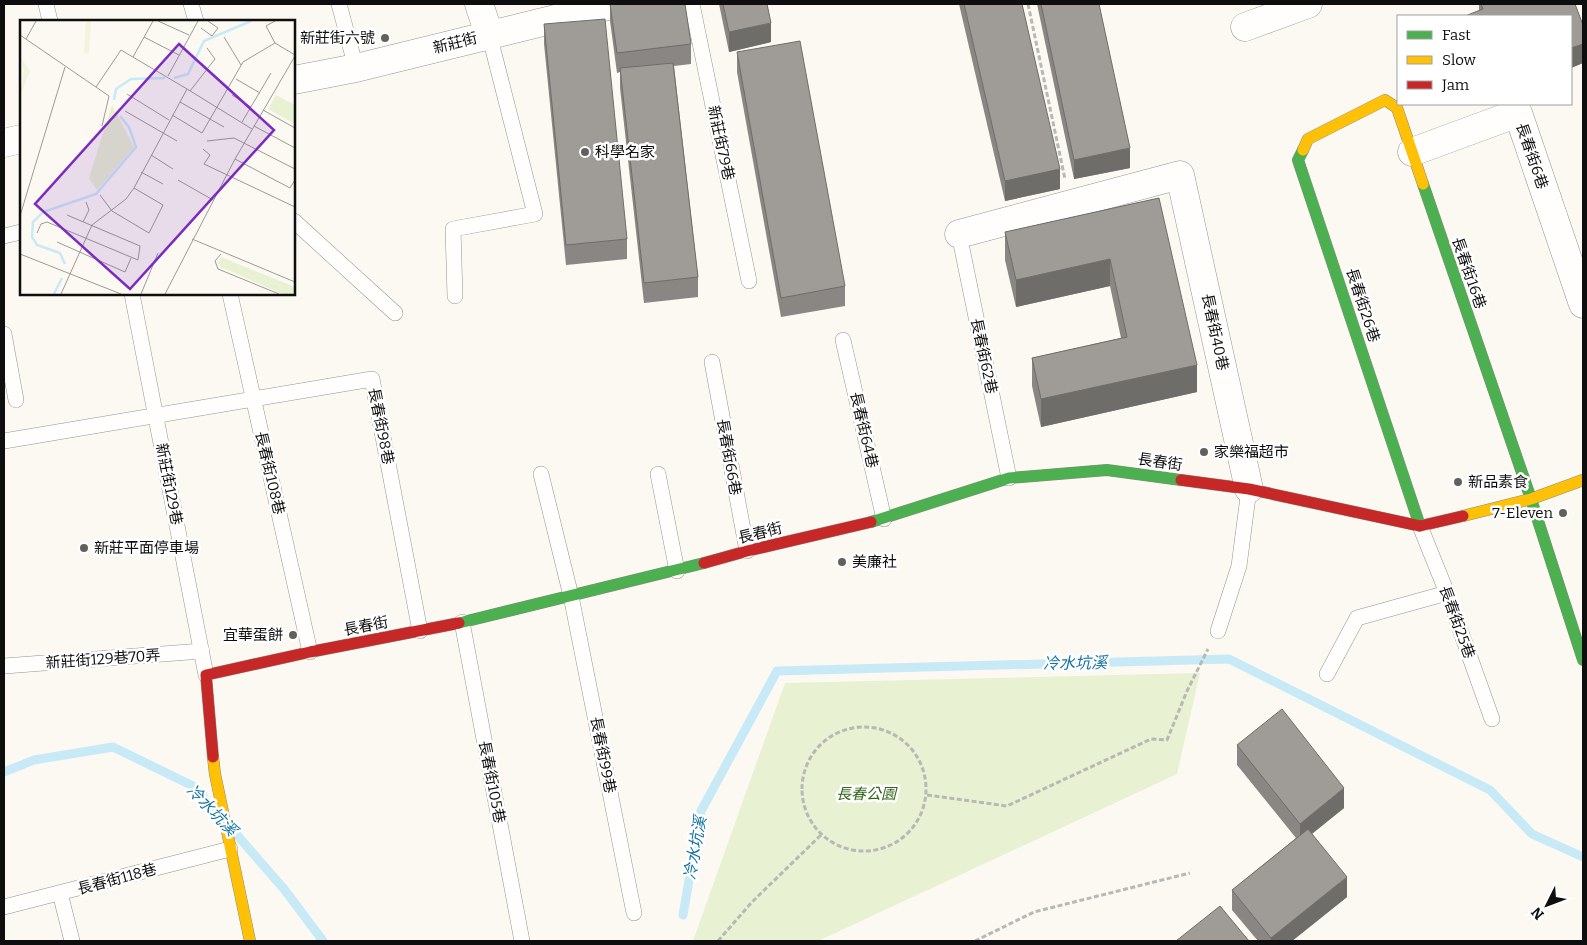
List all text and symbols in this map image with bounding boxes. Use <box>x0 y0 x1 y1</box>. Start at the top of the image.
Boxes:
legend <box>1397 15 1572 105</box>
inset map <box>20 20 295 295</box>
text: Fast <box>1442 26 1471 44</box>
place label: 新莊街六號 <box>300 29 375 47</box>
street label: 新莊街 <box>431 29 479 57</box>
marker: 新莊街六號 <box>379 32 391 44</box>
text: Slow <box>1442 51 1477 69</box>
text: Jam <box>1441 76 1470 94</box>
street label: 新莊街79巷 <box>704 104 738 182</box>
street label: 長春街6巷 <box>1512 121 1552 191</box>
place label: 科學名家 <box>595 143 655 161</box>
marker: 科學名家 <box>579 146 591 158</box>
street label: 長春街16巷 <box>1448 235 1490 311</box>
street label: 長春街26巷 <box>1343 266 1383 344</box>
street label: 長春街40巷 <box>1198 292 1232 372</box>
street label: 長春街62巷 <box>967 317 1001 395</box>
street label: 長春街98巷 <box>365 386 397 466</box>
street label: 長春街64巷 <box>846 390 882 470</box>
street label: 長春街66巷 <box>713 417 745 497</box>
street label: 長春街108巷 <box>252 430 288 516</box>
street label: 新莊街129巷 <box>152 442 186 526</box>
place label: 家樂福超市 <box>1214 443 1289 461</box>
marker: 家樂福超市 <box>1198 446 1210 458</box>
street label: 長春街 <box>1136 450 1184 474</box>
place label: 新品素食 <box>1468 473 1528 491</box>
marker: 新品素食 <box>1452 476 1464 488</box>
place label: 7-Eleven <box>1492 504 1553 522</box>
marker: 7-Eleven <box>1557 507 1569 519</box>
street label: 長春街 <box>736 519 784 547</box>
place label: 新莊平面停車場 <box>94 539 199 557</box>
marker: 新莊平面停車場 <box>78 542 90 554</box>
place label: 美廉社 <box>852 553 897 571</box>
marker: 美廉社 <box>836 556 848 568</box>
street label: 長春街25巷 <box>1436 583 1478 661</box>
street label: 長春街 <box>342 613 390 639</box>
place label: 宜華蛋餅 <box>223 626 283 644</box>
marker: 宜華蛋餅 <box>287 629 299 641</box>
street label: 新莊街129巷70弄 <box>45 646 161 672</box>
water label: 冷水坑溪 <box>1043 653 1109 673</box>
street label: 長春街99巷 <box>587 715 619 795</box>
street label: 長春街105巷 <box>475 739 509 825</box>
water label: 冷水坑溪 <box>183 780 242 841</box>
park label: 長春公園 <box>836 785 898 803</box>
water label: 冷水坑溪 <box>680 813 710 881</box>
street label: 長春街118巷 <box>75 860 159 898</box>
north arrow <box>1522 880 1572 930</box>
text: N <box>1528 904 1548 923</box>

